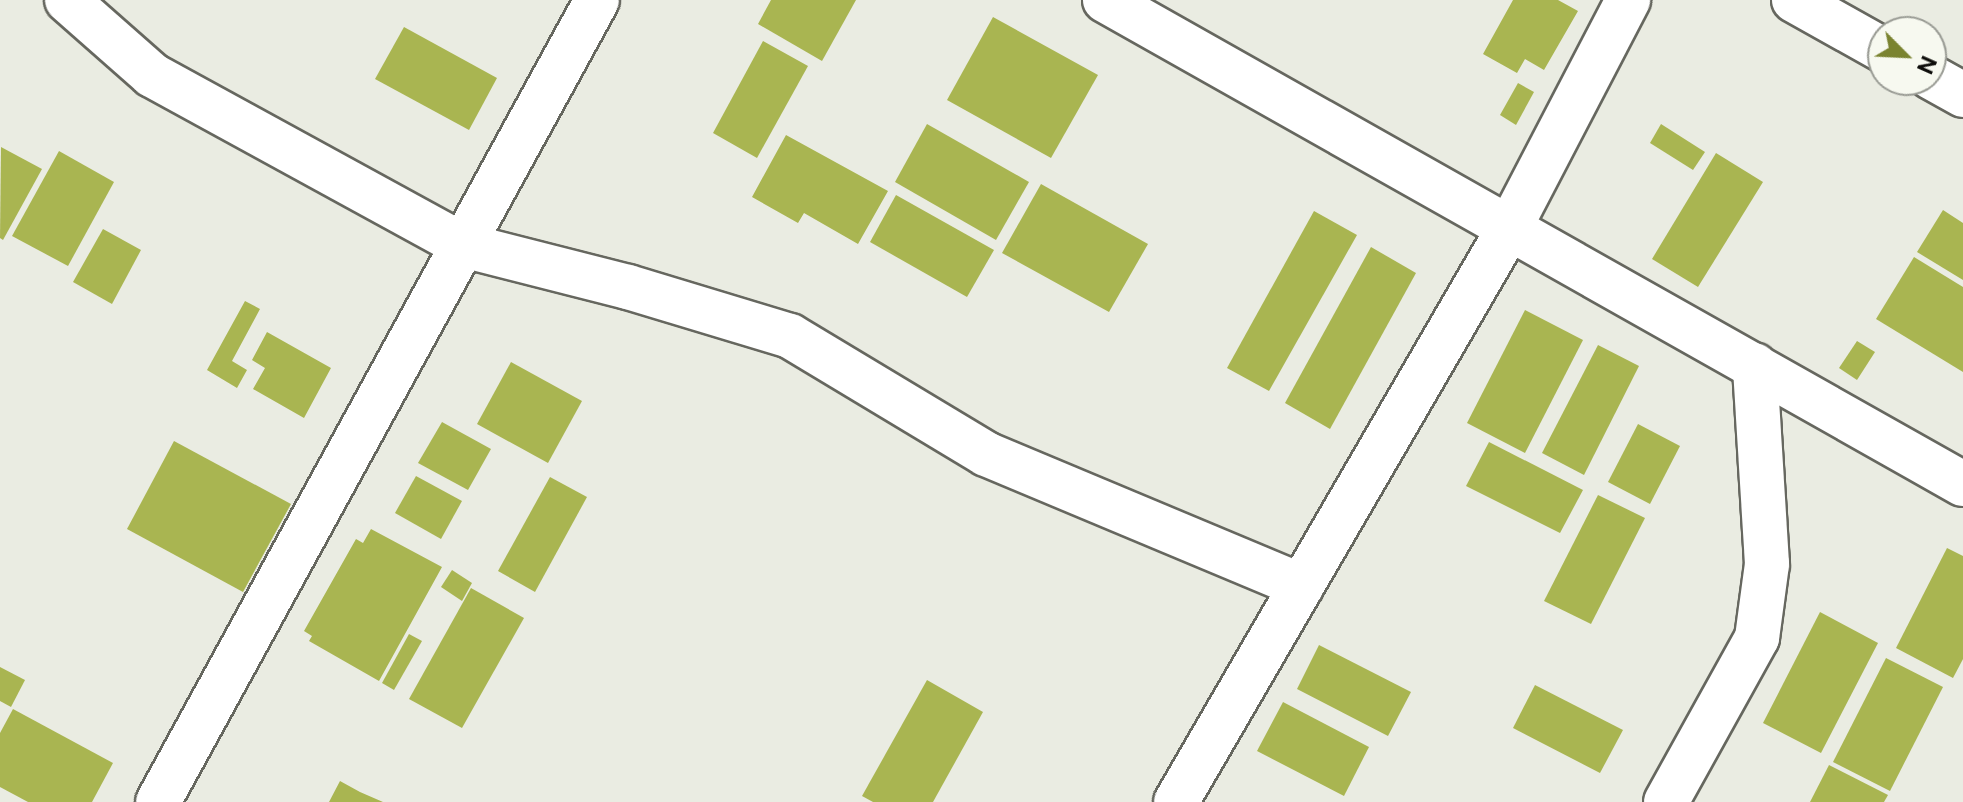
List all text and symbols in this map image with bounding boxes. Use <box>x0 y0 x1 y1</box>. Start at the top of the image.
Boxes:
north arrow <box>1867 16 1947 96</box>
text: N <box>1912 52 1942 78</box>

